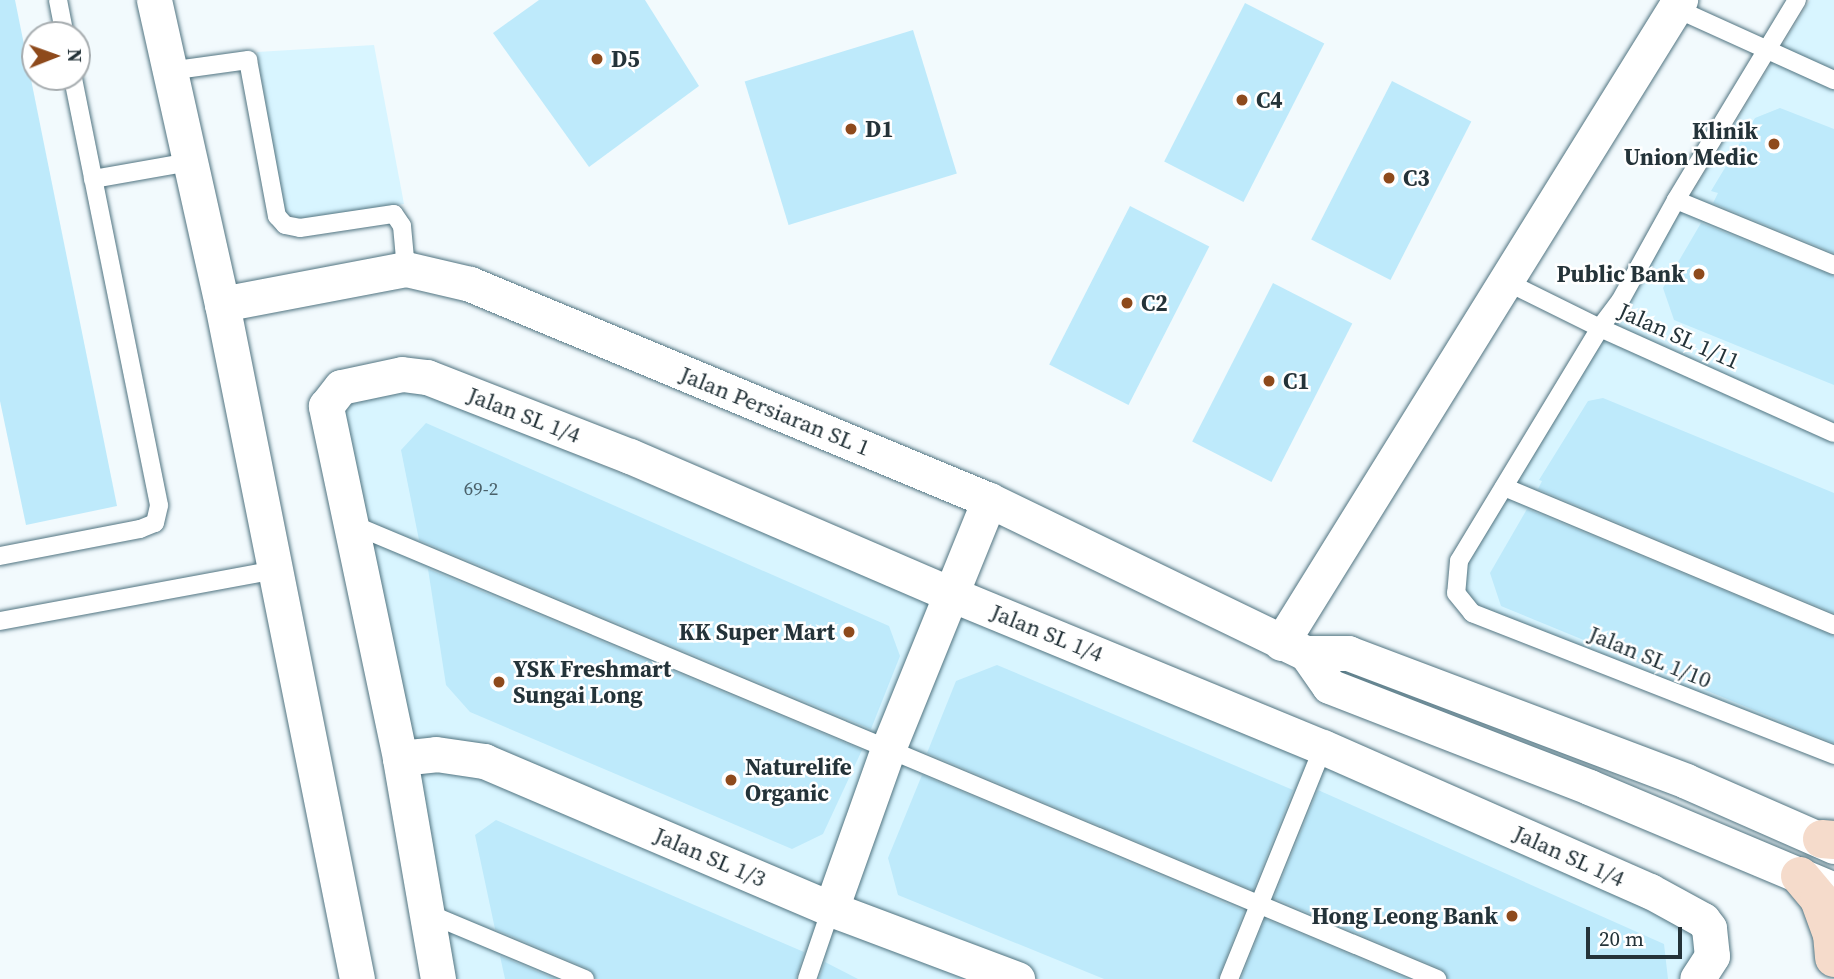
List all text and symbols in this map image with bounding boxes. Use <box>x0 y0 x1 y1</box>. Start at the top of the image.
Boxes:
north arrow <box>21 21 91 91</box>
place label: D5 <box>611 45 640 73</box>
text: N <box>62 49 88 63</box>
marker: D5 <box>589 51 605 67</box>
place label: C4 <box>1256 86 1283 114</box>
marker: C4 <box>1234 92 1250 108</box>
place label: D1 <box>865 115 894 143</box>
place label: Klinik Union Medic <box>1624 117 1758 171</box>
marker: D1 <box>843 121 859 137</box>
marker: Klinik Union Medic <box>1764 134 1784 154</box>
place label: C3 <box>1403 164 1430 192</box>
marker: C3 <box>1381 170 1397 186</box>
place label: Public Bank <box>1557 260 1685 288</box>
marker: Public Bank <box>1691 266 1707 282</box>
place label: C2 <box>1141 289 1168 317</box>
marker: C2 <box>1119 295 1135 311</box>
street label: Jalan SL 1/11 <box>1614 297 1744 375</box>
street label: Jalan Persiaran SL 1 <box>676 360 874 462</box>
place label: C1 <box>1283 367 1310 395</box>
marker: C1 <box>1261 373 1277 389</box>
street label: Jalan SL 1/4 <box>464 381 584 449</box>
house number: 69-2 <box>464 478 498 500</box>
street label: Jalan SL 1/4 <box>987 598 1107 668</box>
place label: KK Super Mart <box>679 618 835 646</box>
street label: Jalan SL 1/10 <box>1585 620 1715 694</box>
marker: KK Super Mart <box>841 624 857 640</box>
place label: YSK Freshmart Sungai Long <box>513 655 671 709</box>
marker: YSK Freshmart Sungai Long <box>491 674 507 690</box>
place label: Naturelife Organic <box>745 753 852 807</box>
marker: Naturelife Organic <box>723 772 739 788</box>
street label: Jalan SL 1/4 <box>1509 819 1629 893</box>
street label: Jalan SL 1/3 <box>650 821 770 893</box>
place label: Hong Leong Bank <box>1311 902 1498 930</box>
marker: Hong Leong Bank <box>1504 908 1520 924</box>
scale bar <box>1589 912 1685 956</box>
text: 20 m <box>1599 924 1644 953</box>

